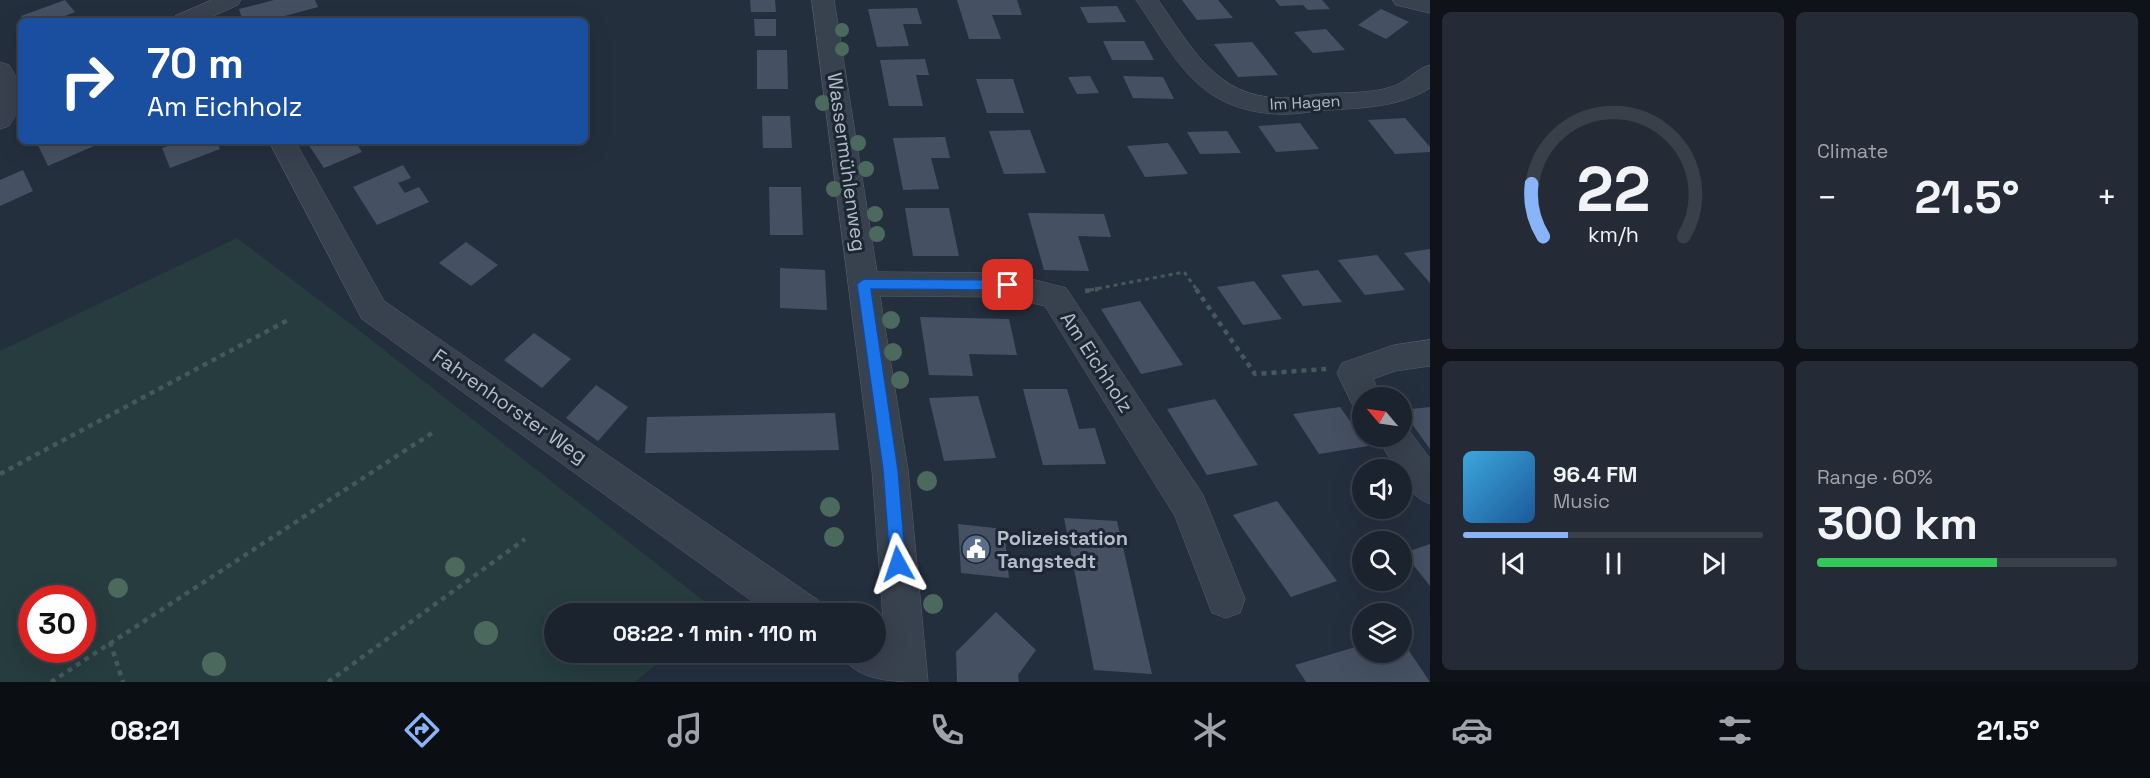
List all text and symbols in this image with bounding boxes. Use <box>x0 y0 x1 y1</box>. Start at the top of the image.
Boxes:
text: 70 m <box>147 37 244 90</box>
icon: right <box>48 42 126 120</box>
street label: Wassermühlenweg <box>822 71 872 253</box>
text: Am Eichholz <box>147 89 303 124</box>
street label: Im Hagen <box>1269 90 1341 115</box>
text: Climate <box>1817 138 1888 164</box>
text: 22 <box>1576 150 1650 229</box>
text: 21.5° <box>1914 169 2020 226</box>
text: − <box>1817 177 1837 219</box>
text: + <box>2097 177 2117 219</box>
text: km/h <box>1587 222 1639 249</box>
pin <box>982 259 1033 310</box>
icon: arrive <box>991 268 1024 301</box>
street label: Am Eichholz <box>1055 307 1139 417</box>
street label: Fahrenhorster Weg <box>428 343 592 469</box>
north arrow <box>1352 387 1412 447</box>
map controls <box>1352 387 1412 663</box>
button: sound <box>1352 459 1412 519</box>
text: 96.4 FM <box>1553 460 1637 488</box>
text: Range · 60% <box>1817 464 1933 490</box>
text: Music <box>1553 488 1610 514</box>
text: 300 km <box>1817 495 1978 552</box>
place label: Polizeistation Tangstedt <box>997 525 1128 574</box>
button: search <box>1352 531 1412 591</box>
position arrow <box>866 532 930 596</box>
public building icon: Polizeistation Tangstedt <box>960 533 992 565</box>
icon: previous <box>1497 547 1530 580</box>
icon: pause <box>1597 547 1630 580</box>
icon: next <box>1697 547 1730 580</box>
speed limit sign: 30 <box>18 585 96 663</box>
button: layers <box>1352 603 1412 663</box>
text: 08:22 · 1 min · 110 m <box>613 619 817 647</box>
icon: directions <box>401 709 443 751</box>
icon: music <box>664 709 706 751</box>
icon: phone <box>926 709 968 751</box>
icon: climate <box>1189 709 1231 751</box>
icon: car <box>1451 709 1493 751</box>
icon: filters <box>1714 709 1756 751</box>
text: 08:21 <box>110 713 180 748</box>
text: 21.5° <box>1977 713 2040 748</box>

